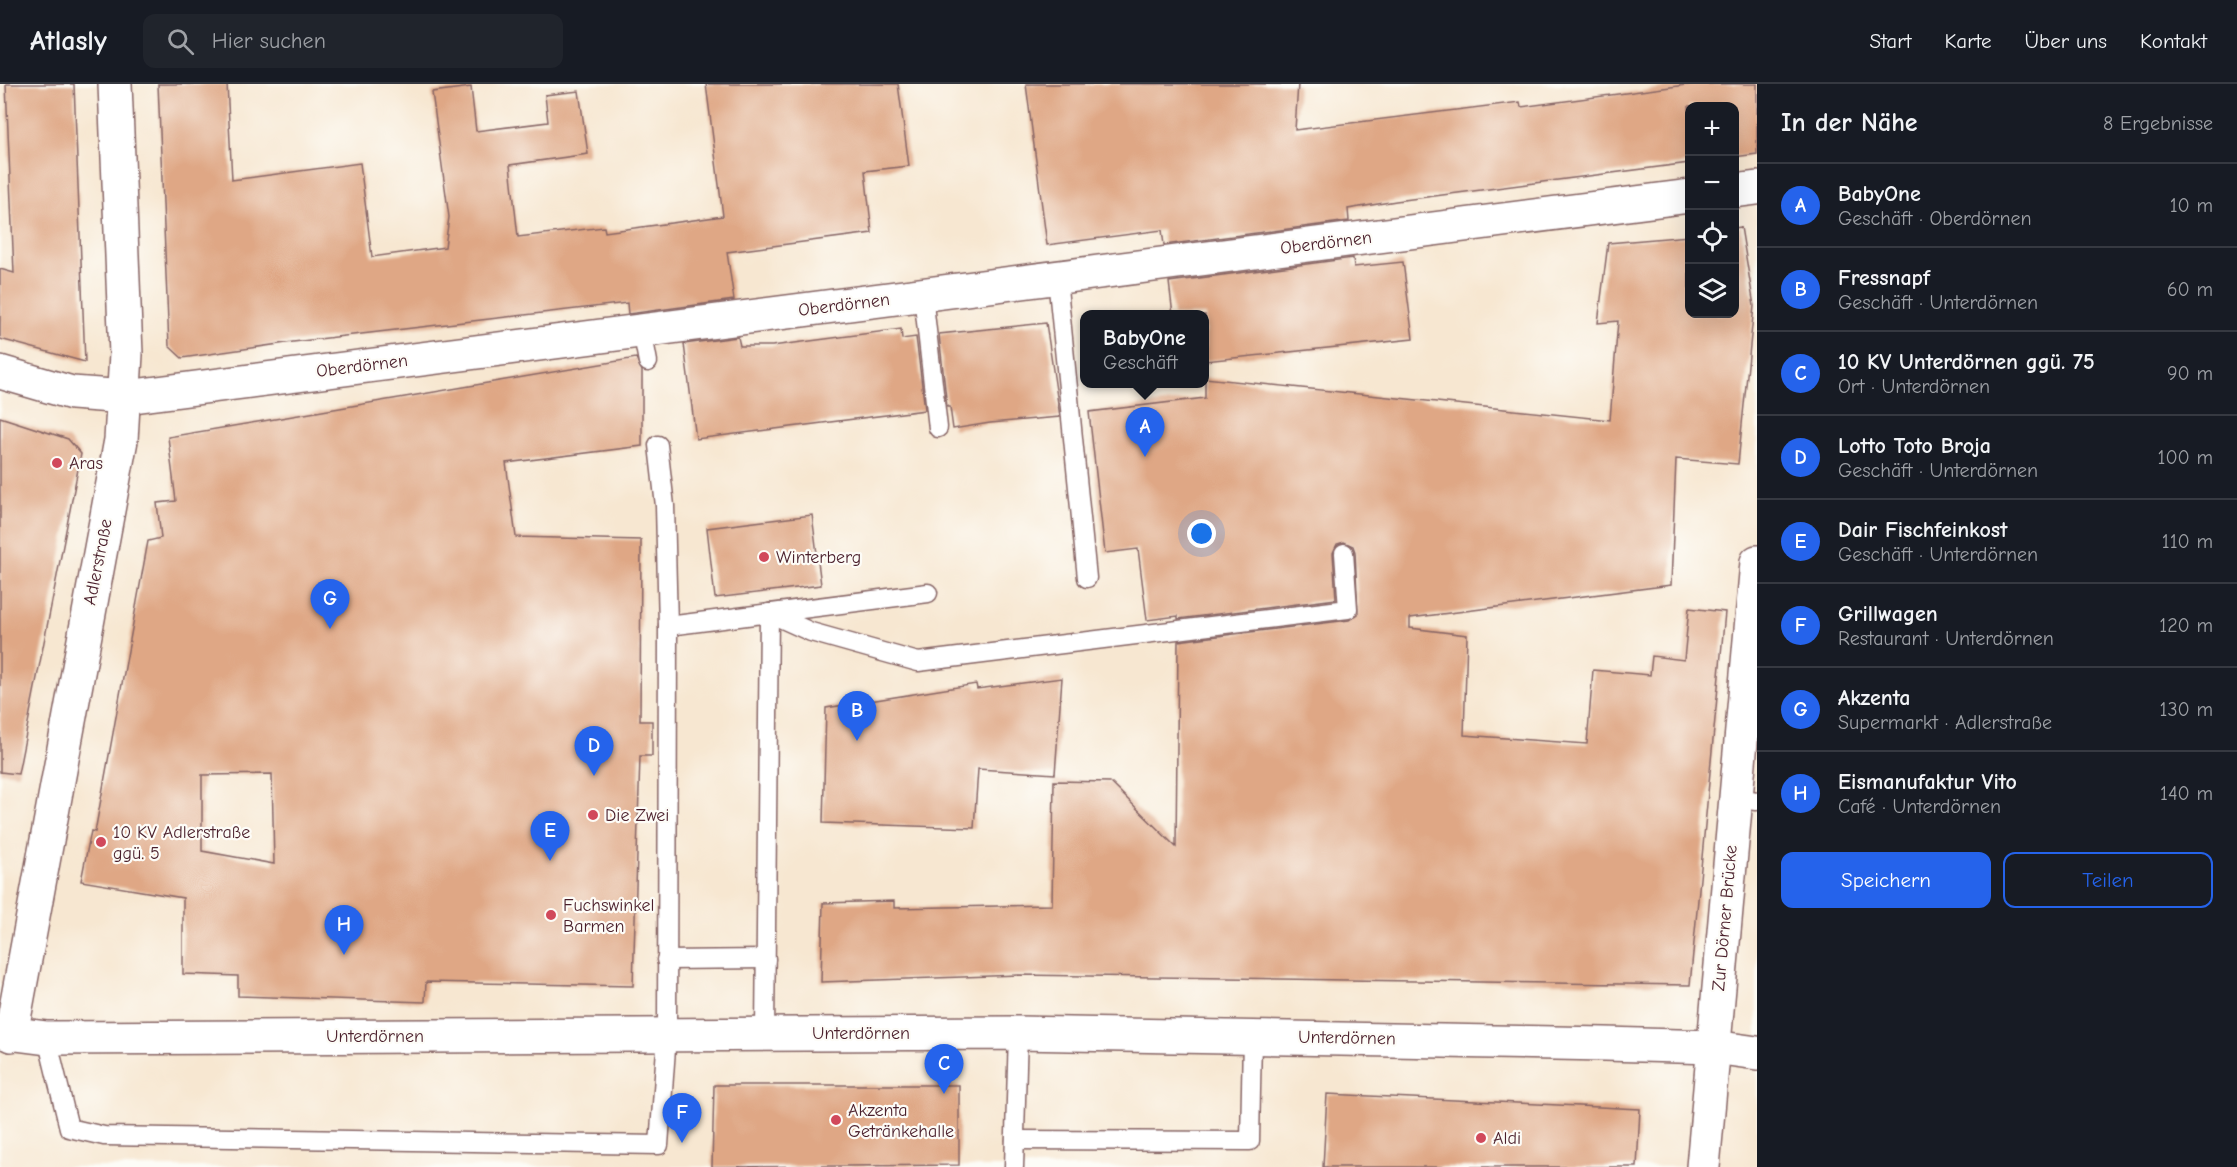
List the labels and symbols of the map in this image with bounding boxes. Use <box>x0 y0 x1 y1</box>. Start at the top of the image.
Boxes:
street label: Oberdörnen <box>1279 227 1373 259</box>
street label: Oberdörnen <box>797 289 891 321</box>
street label: Oberdörnen <box>315 350 409 382</box>
pin: A <box>1126 408 1164 457</box>
place label: Aras <box>69 453 103 474</box>
marker: Aras <box>50 456 64 470</box>
street label: Adlerstraße <box>79 517 117 607</box>
your location <box>1187 519 1216 548</box>
place label: Winterberg <box>776 547 861 568</box>
marker: Winterberg <box>757 550 771 564</box>
pin: G <box>310 580 350 629</box>
pin: B <box>838 692 876 741</box>
pin: D <box>574 726 614 776</box>
place label: Die Zwei <box>605 805 669 826</box>
marker: Die Zwei <box>586 808 600 822</box>
pin: E <box>530 812 570 861</box>
place label: 10 KV Adlerstraße ggü. 5 <box>113 822 250 864</box>
marker: 10 KV Adlerstraße ggü. 5 <box>94 835 108 849</box>
street label: Zur Dörner Brücke <box>1708 844 1742 992</box>
place label: Fuchswinkel Barmen <box>563 895 655 937</box>
pin: H <box>324 906 364 955</box>
marker: Fuchswinkel Barmen <box>544 908 558 922</box>
street label: Unterdörnen <box>812 1023 910 1044</box>
street label: Unterdörnen <box>326 1026 424 1047</box>
street label: Unterdörnen <box>1298 1027 1396 1049</box>
pin: C <box>924 1044 964 1094</box>
pin: F <box>662 1094 702 1143</box>
place label: Akzenta Getränkehalle <box>848 1100 954 1142</box>
marker: Akzenta Getränkehalle <box>829 1113 843 1127</box>
place label: Aldi <box>1493 1128 1521 1149</box>
marker: Aldi <box>1474 1131 1488 1145</box>

